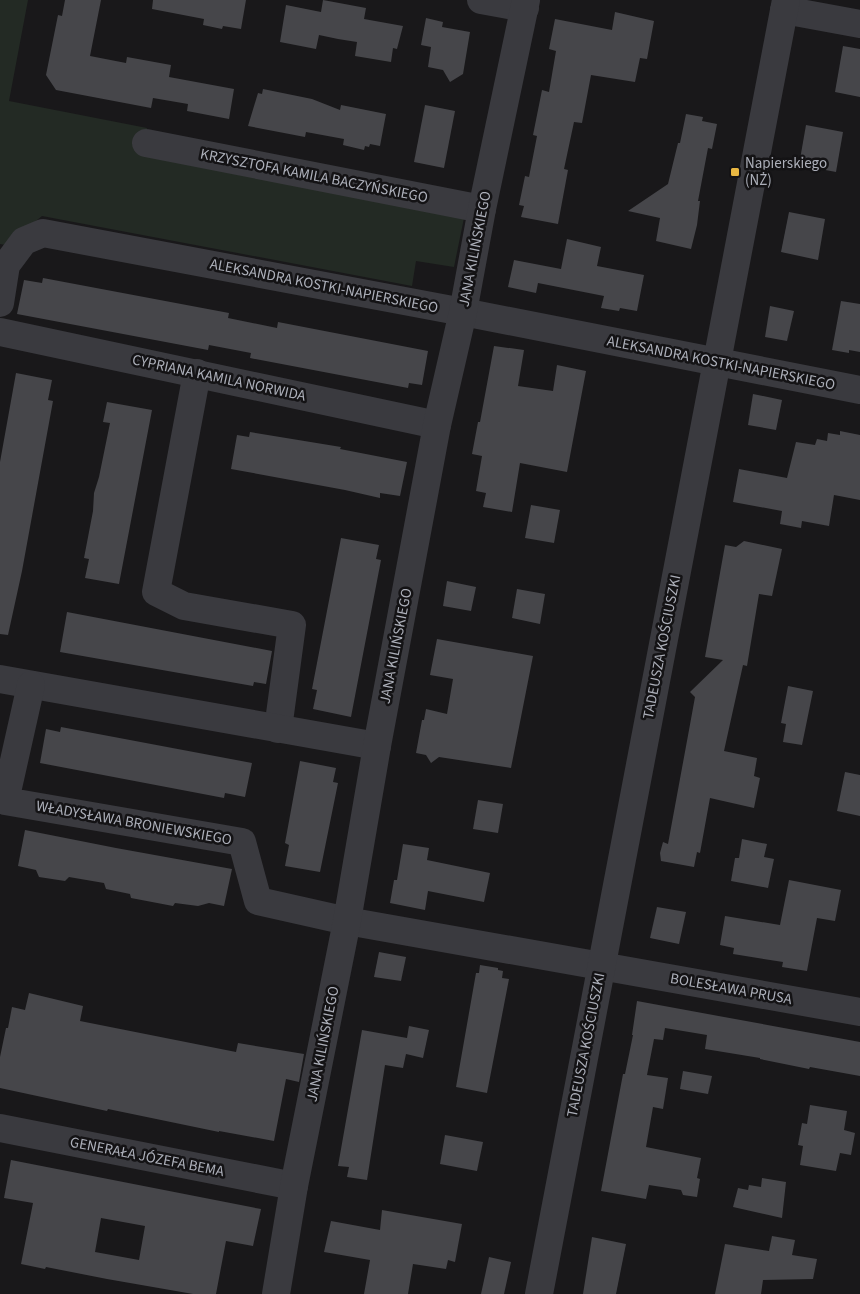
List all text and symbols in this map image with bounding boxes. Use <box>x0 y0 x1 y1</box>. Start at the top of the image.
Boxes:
street label: KRZYSZTOFA KAMILA BACZYŃSKIEGO <box>198 144 430 208</box>
place label: Napierskiego (NŻ) <box>745 153 827 191</box>
marker: Napierskiego (NŻ) <box>729 166 741 178</box>
street label: JANA KILIŃSKIEGO <box>453 189 497 309</box>
street label: ALEKSANDRA KOSTKI-NAPIERSKIEGO <box>208 254 440 318</box>
street label: ALEKSANDRA KOSTKI-NAPIERSKIEGO <box>605 331 837 395</box>
street label: CYPRIANA KAMILA NORWIDA <box>130 349 308 407</box>
street label: TADEUSZA KOŚCIUSZKI <box>638 573 686 721</box>
street label: JANA KILIŃSKIEGO <box>374 586 418 706</box>
street label: WŁADYSŁAWA BRONIEWSKIEGO <box>35 795 233 851</box>
street label: BOLESŁAWA PRUSA <box>668 968 794 1010</box>
street label: TADEUSZA KOŚCIUSZKI <box>562 971 610 1119</box>
street label: JANA KILIŃSKIEGO <box>301 984 345 1104</box>
street label: GENERAŁA JÓZEFA BEMA <box>68 1132 227 1182</box>

